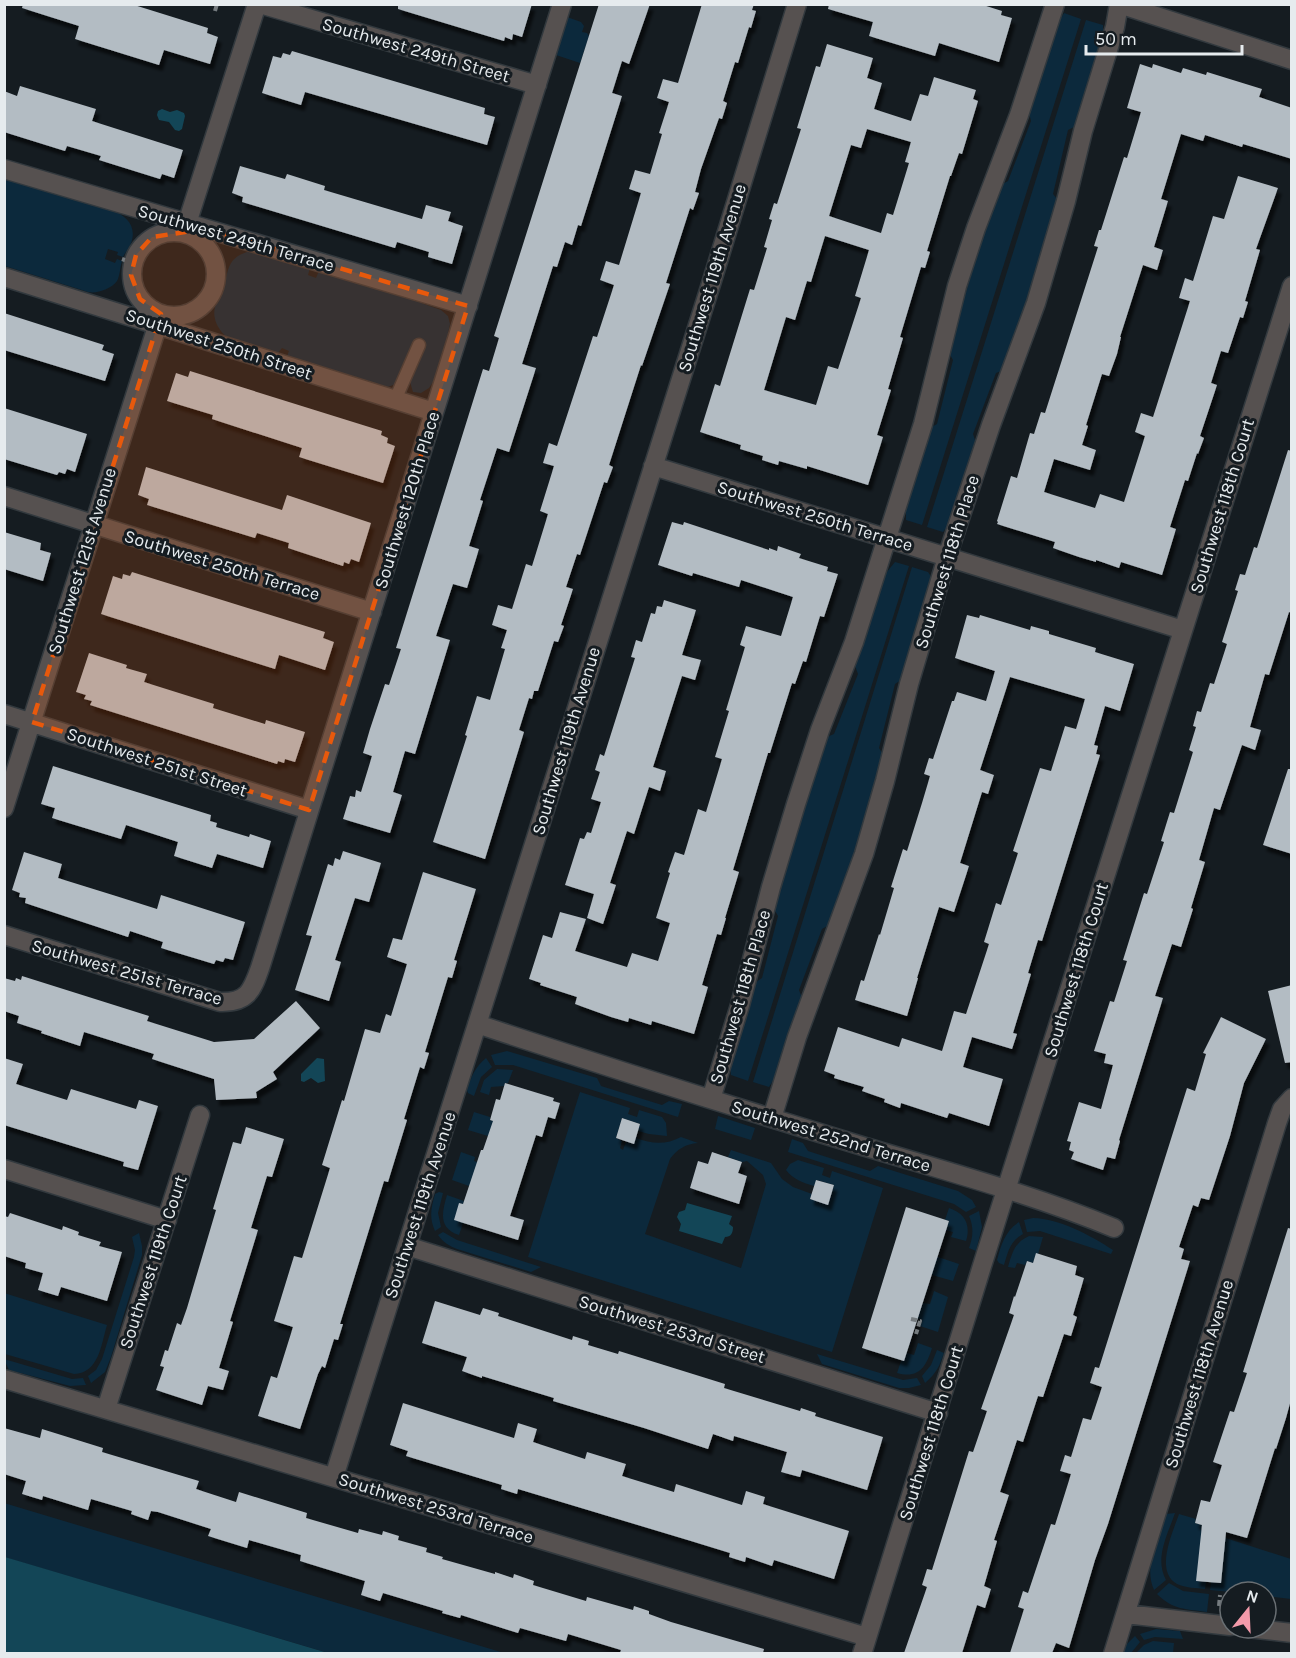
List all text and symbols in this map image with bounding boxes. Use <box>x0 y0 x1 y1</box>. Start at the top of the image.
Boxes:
street label: Southwest 249th Street <box>320 13 513 87</box>
scale bar <box>1086 18 1242 56</box>
text: 50 m <box>1095 28 1137 50</box>
street label: Southwest 119th Avenue <box>673 181 751 375</box>
street label: Southwest 249th Terrace <box>135 199 337 277</box>
street label: Southwest 250th Street <box>123 303 315 385</box>
street label: Southwest 120th Place <box>370 409 444 591</box>
street label: Southwest 118th Court <box>1185 416 1259 596</box>
street label: Southwest 121st Avenue <box>43 465 121 657</box>
street label: Southwest 118th Place <box>910 473 984 651</box>
street label: Southwest 250th Terrace <box>714 476 916 556</box>
street label: Southwest 250th Terrace <box>121 525 323 605</box>
street label: Southwest 119th Avenue <box>527 644 605 838</box>
street label: Southwest 251st Street <box>64 722 250 802</box>
street label: Southwest 118th Court <box>1039 880 1113 1060</box>
street label: Southwest 118th Place <box>705 907 775 1087</box>
street label: Southwest 251st Terrace <box>29 934 225 1010</box>
street label: Southwest 252nd Terrace <box>729 1095 933 1177</box>
street label: Southwest 119th Avenue <box>379 1109 461 1301</box>
street label: Southwest 119th Court <box>115 1172 192 1352</box>
street label: Southwest 118th Avenue <box>1160 1277 1238 1471</box>
street label: Southwest 253rd Street <box>576 1290 768 1368</box>
street label: Southwest 118th Court <box>894 1343 968 1523</box>
street label: Southwest 253rd Terrace <box>336 1468 536 1548</box>
north arrow <box>1218 1580 1278 1640</box>
text: N <box>1244 1585 1261 1607</box>

